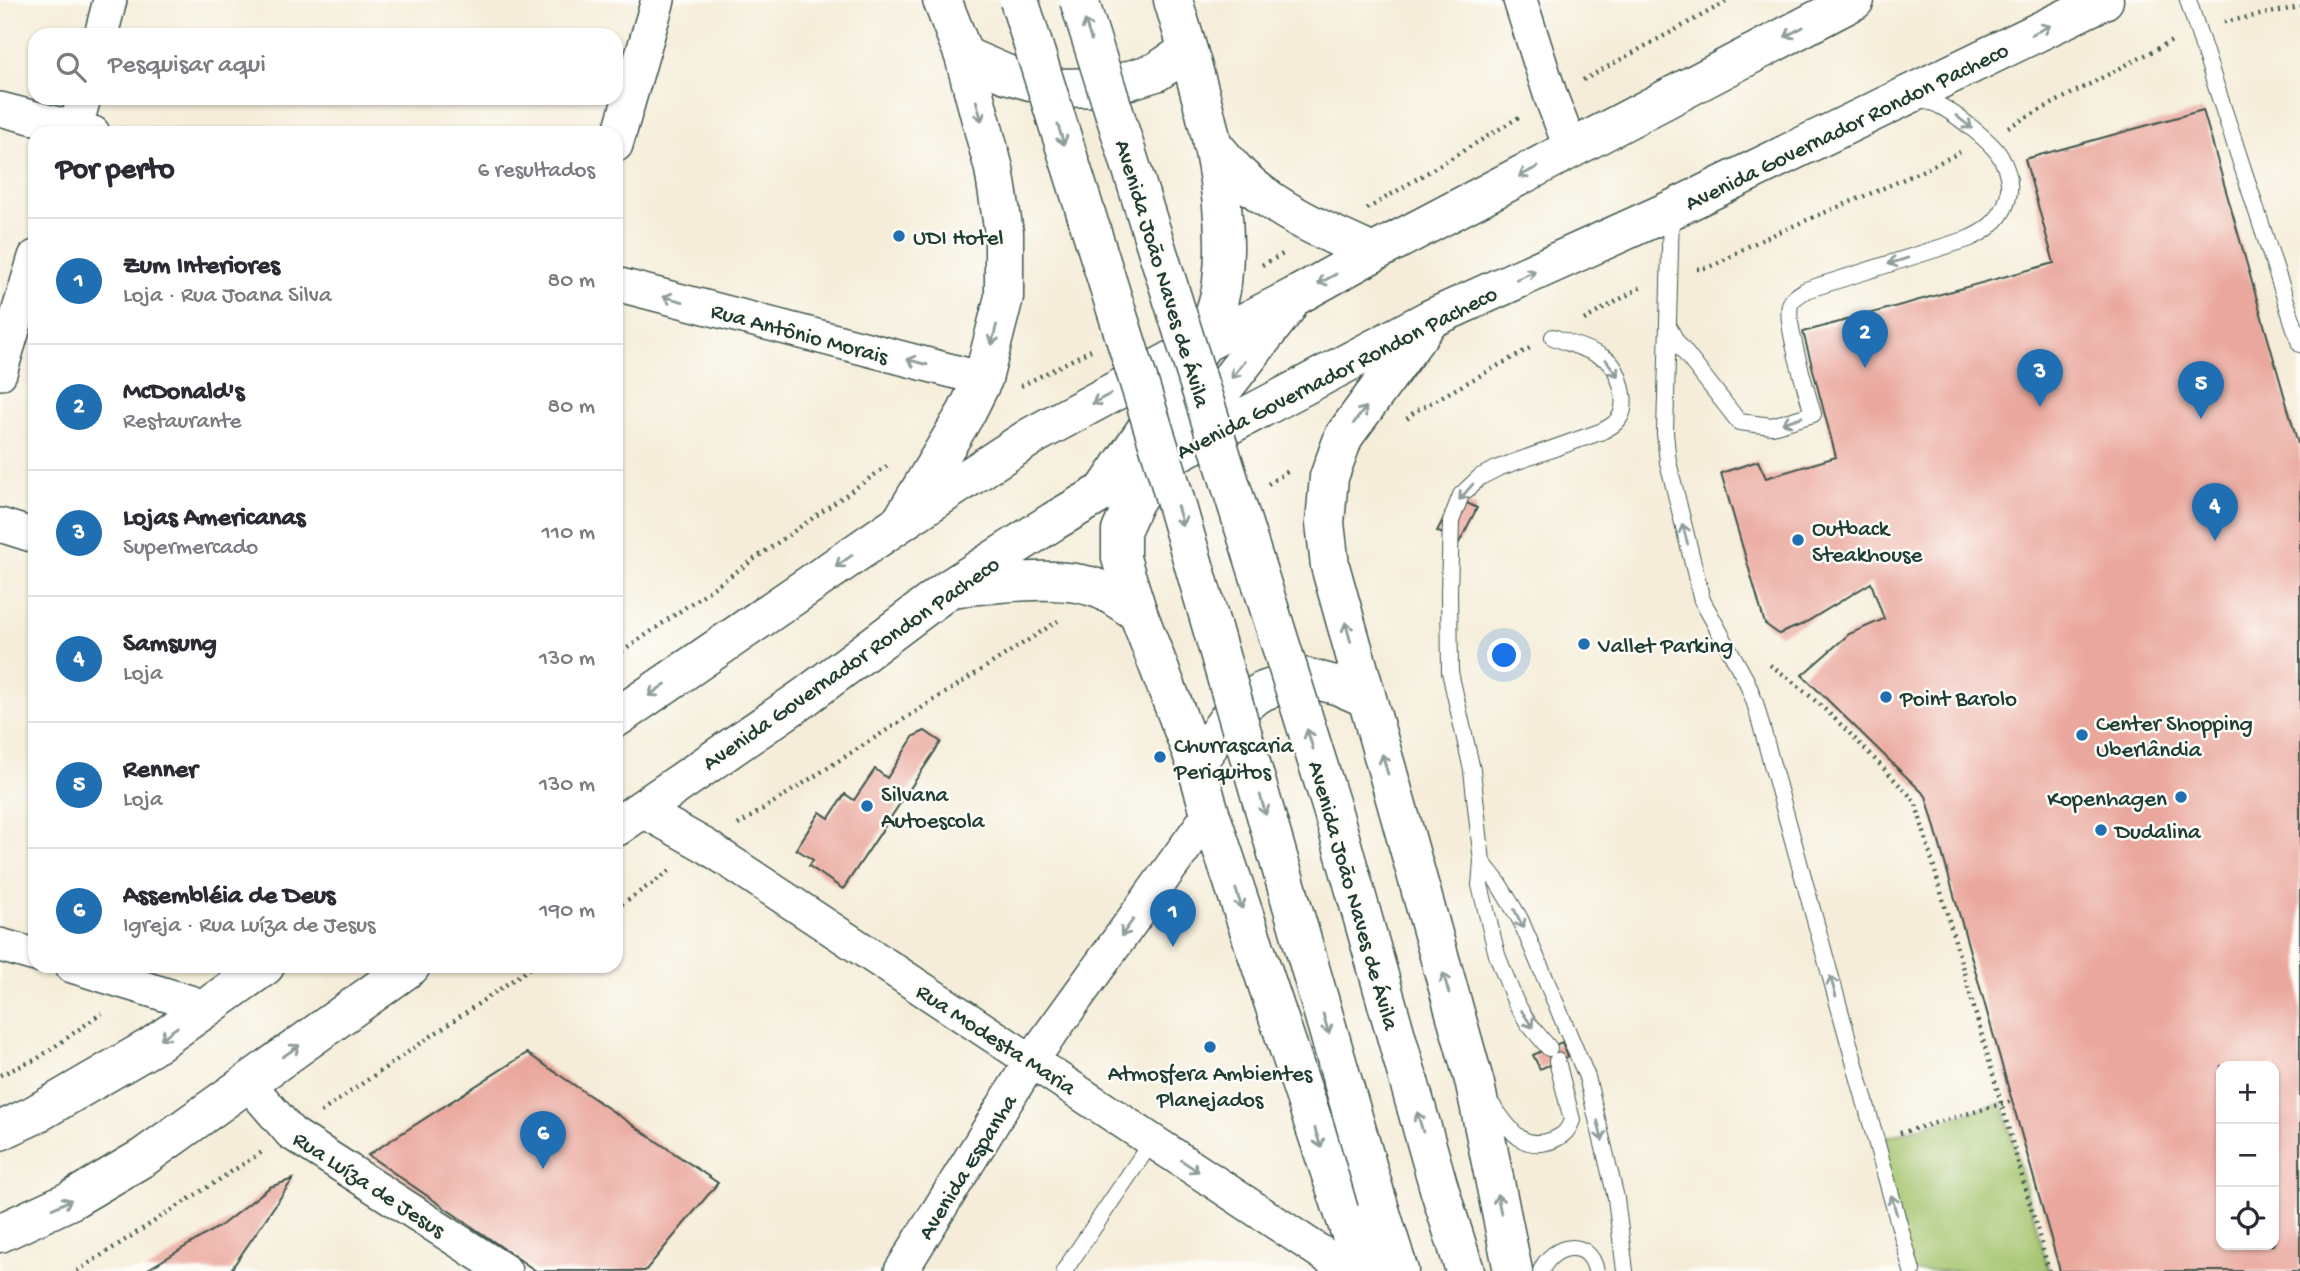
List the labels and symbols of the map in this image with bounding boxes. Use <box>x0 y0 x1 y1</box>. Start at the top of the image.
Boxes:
one-way arrow <box>1081 20 1094 42</box>
one-way arrow <box>2030 23 2051 37</box>
one-way arrow <box>1784 25 1805 39</box>
street label: Avenida Governador Rondon Pacheco <box>1681 38 2014 218</box>
one-way arrow <box>973 99 986 122</box>
one-way arrow <box>1954 115 1972 130</box>
one-way arrow <box>1056 124 1069 146</box>
street label: Avenida João Naves de Ávila <box>1107 137 1216 412</box>
one-way arrow <box>1518 166 1539 179</box>
place label: UDI Hotel <box>913 226 1004 253</box>
marker: UDI Hotel <box>891 228 907 244</box>
one-way arrow <box>1887 256 1909 269</box>
one-way arrow <box>1515 268 1536 281</box>
one-way arrow <box>1317 273 1338 286</box>
street label: Avenida Governador Rondon Pacheco <box>1173 281 1503 467</box>
one-way arrow <box>662 292 685 305</box>
street label: Rua Antônio Morais <box>707 299 891 372</box>
pin: 2 <box>1842 310 1888 368</box>
one-way arrow <box>987 323 1000 346</box>
pin: 3 <box>2017 349 2063 407</box>
one-way arrow <box>906 355 929 368</box>
one-way arrow <box>1604 359 1619 378</box>
one-way arrow <box>1230 361 1245 379</box>
pin: 5 <box>2178 361 2224 419</box>
one-way arrow <box>1091 393 1112 406</box>
one-way arrow <box>1352 407 1367 425</box>
one-way arrow <box>1782 415 1804 428</box>
one-way arrow <box>1458 483 1474 501</box>
pin: 4 <box>2192 483 2238 541</box>
one-way arrow <box>1174 505 1187 527</box>
place label: Outback Steakhouse <box>1812 517 1924 570</box>
one-way arrow <box>1678 523 1691 546</box>
marker: Outback Steakhouse <box>1790 532 1806 548</box>
street label: Avenida Governador Rondon Pacheco <box>698 552 1006 778</box>
one-way arrow <box>835 554 854 568</box>
one-way arrow <box>1341 621 1354 644</box>
place label: Vallet Parking <box>1597 634 1733 661</box>
marker: Vallet Parking <box>1576 636 1592 652</box>
your location <box>1487 638 1521 672</box>
one-way arrow <box>648 683 667 697</box>
place label: Point Barolo <box>1899 687 2017 714</box>
marker: Point Barolo <box>1878 689 1894 705</box>
place label: Center Shopping Uberlândia <box>2096 712 2253 765</box>
marker: Center Shopping Uberlândia <box>2074 727 2090 743</box>
one-way arrow <box>1302 728 1315 750</box>
place label: Churrascaria Periquitos <box>1173 734 1295 787</box>
marker: Churrascaria Periquitos <box>1152 749 1168 765</box>
one-way arrow <box>1377 753 1390 775</box>
street label: Avenida João Naves de Ávila <box>1300 758 1404 1035</box>
place label: Silvana Autoescola <box>881 783 986 836</box>
place label: Kopenhagen <box>2047 787 2167 814</box>
marker: Kopenhagen <box>2173 789 2189 805</box>
one-way arrow <box>1258 794 1271 816</box>
marker: Silvana Autoescola <box>859 798 875 814</box>
place label: Dudalina <box>2113 820 2202 847</box>
marker: Dudalina <box>2093 822 2109 838</box>
one-way arrow <box>1233 887 1246 909</box>
pin: 1 <box>1150 889 1196 947</box>
one-way arrow <box>1512 908 1526 929</box>
one-way arrow <box>1120 918 1134 937</box>
one-way arrow <box>1439 972 1452 994</box>
one-way arrow <box>1826 975 1839 998</box>
street label: Rua Modesta Maria <box>910 979 1081 1103</box>
one-way arrow <box>1519 1009 1534 1028</box>
one-way arrow <box>1321 1013 1334 1035</box>
one-way arrow <box>160 1026 179 1040</box>
marker: Atmosfera Ambientes Planejados <box>1202 1039 1218 1055</box>
one-way arrow <box>281 1044 300 1058</box>
place label: Atmosfera Ambientes Planejados <box>1108 1062 1313 1115</box>
street label: Avenida Espanha <box>914 1089 1025 1245</box>
pin: 6 <box>520 1111 566 1169</box>
one-way arrow <box>1413 1111 1426 1133</box>
one-way arrow <box>1594 1119 1607 1141</box>
one-way arrow <box>1313 1126 1326 1148</box>
street label: Rua Luíza de Jesus <box>287 1127 450 1246</box>
one-way arrow <box>1180 1159 1200 1173</box>
one-way arrow <box>1492 1193 1506 1216</box>
one-way arrow <box>1887 1194 1900 1217</box>
one-way arrow <box>51 1197 72 1210</box>

